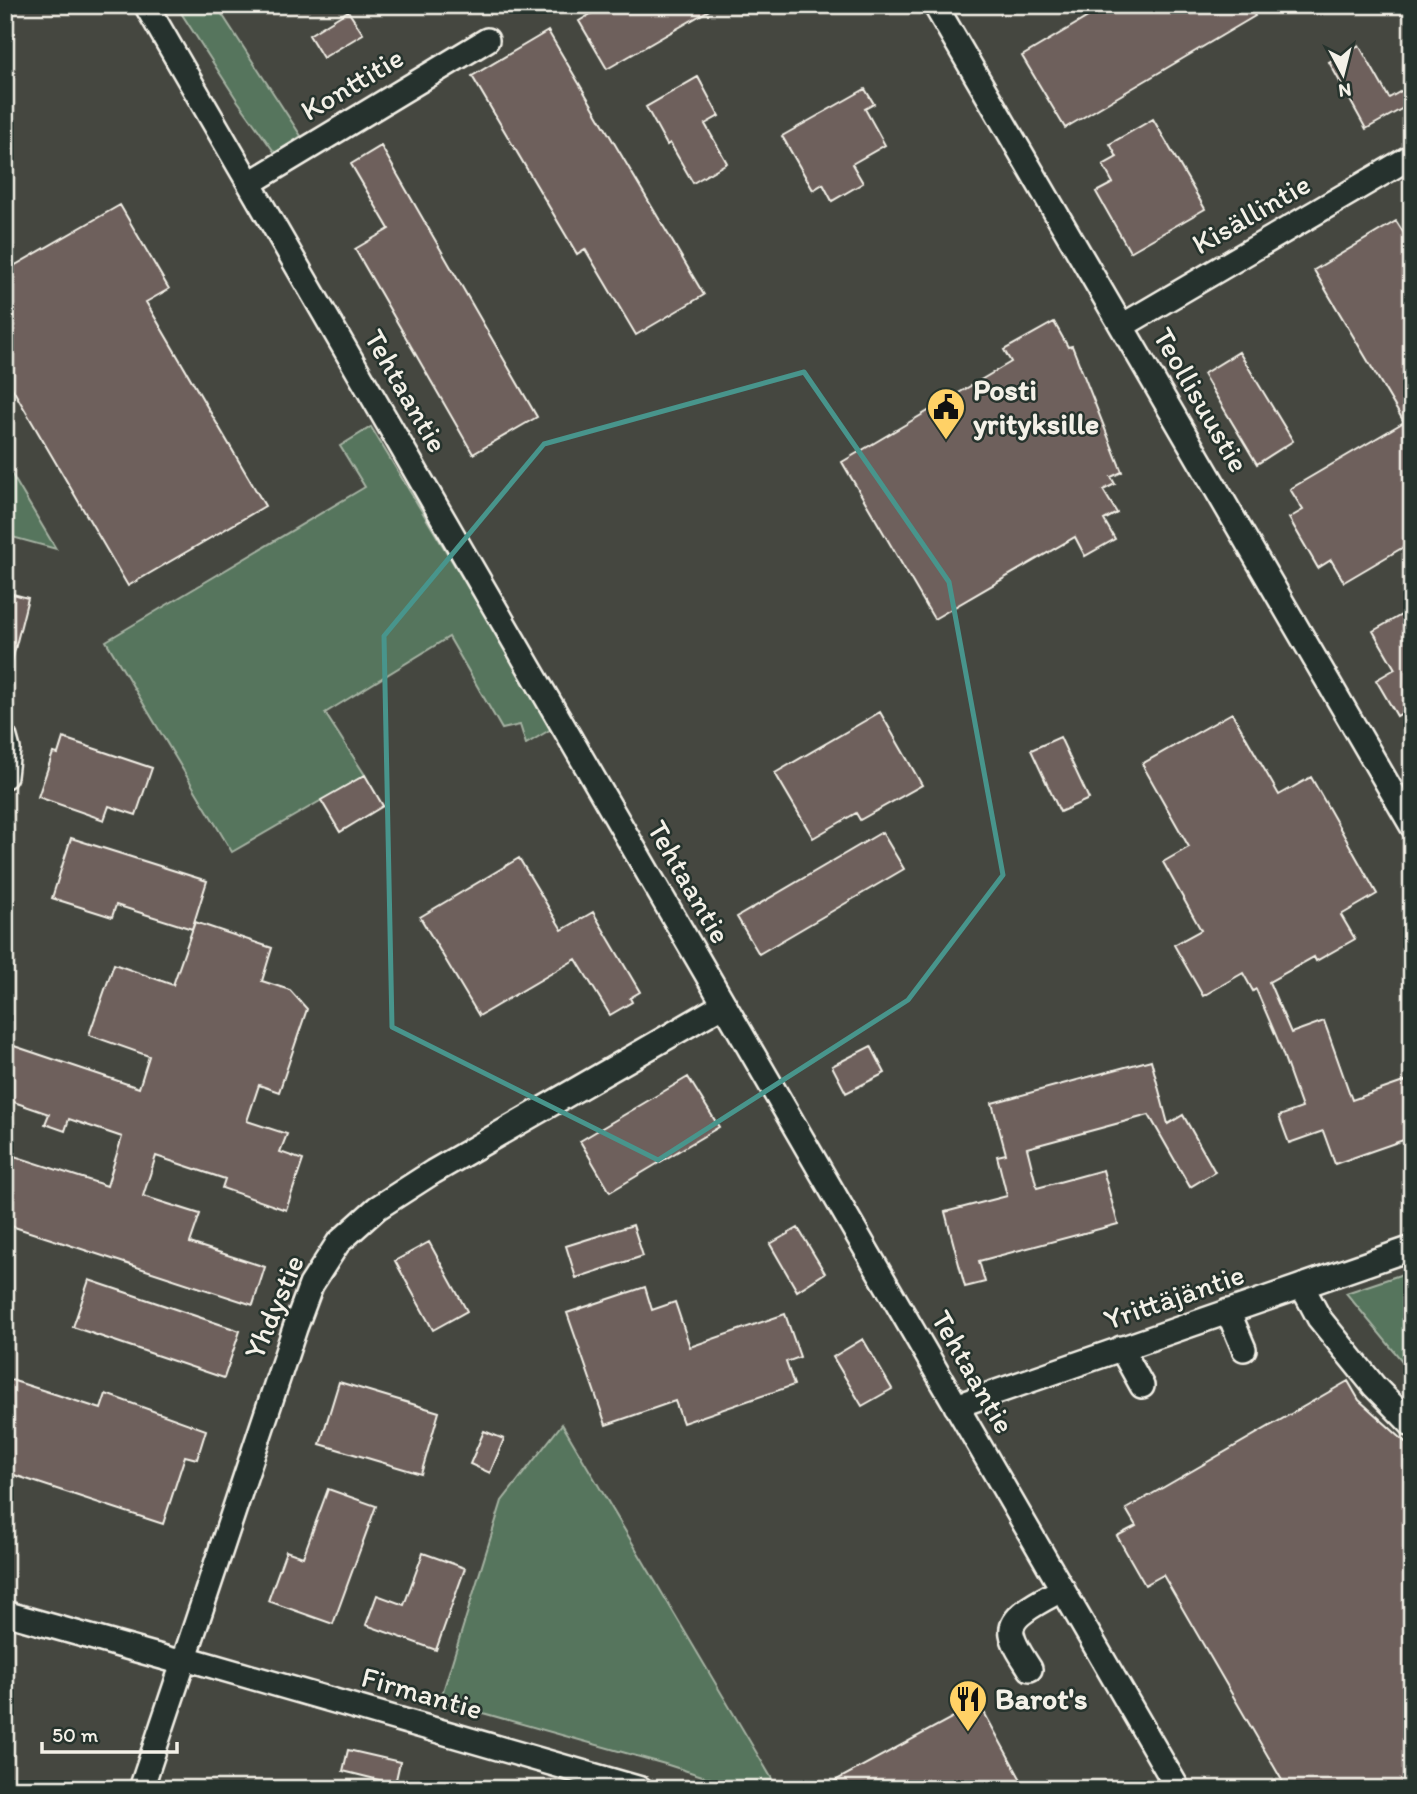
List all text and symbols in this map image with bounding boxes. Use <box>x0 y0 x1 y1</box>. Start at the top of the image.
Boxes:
street label: Konttitie <box>294 38 410 129</box>
north arrow <box>1308 38 1378 108</box>
text: N <box>1337 78 1353 103</box>
street label: Kisällintie <box>1185 165 1317 262</box>
street label: Teollisuustie <box>1145 321 1258 479</box>
street label: Tehtaantie <box>356 323 456 459</box>
place label: Posti yrityksille <box>973 371 1099 442</box>
public building icon: Posti yrityksille <box>925 386 967 441</box>
street label: Tehtaantie <box>639 814 739 950</box>
street label: Yhdystie <box>235 1249 312 1365</box>
street label: Yrittäjäntie <box>1099 1255 1249 1338</box>
street label: Tehtaantie <box>923 1304 1023 1440</box>
street label: Firmantie <box>357 1658 487 1727</box>
restaurant icon: Barot's <box>947 1678 989 1733</box>
place label: Barot's <box>995 1680 1088 1717</box>
scale bar <box>42 1710 177 1754</box>
text: 50 m <box>52 1722 99 1747</box>

